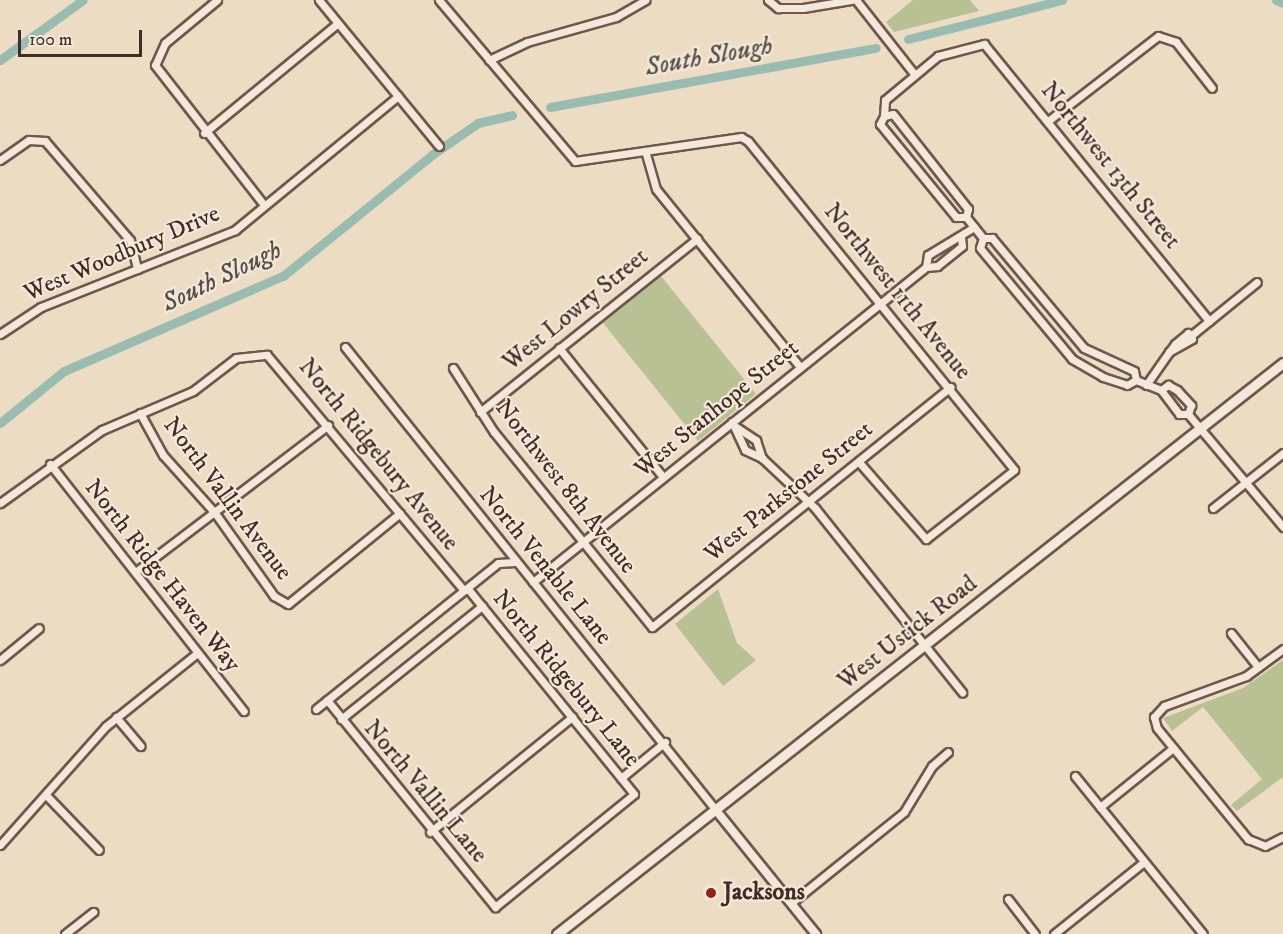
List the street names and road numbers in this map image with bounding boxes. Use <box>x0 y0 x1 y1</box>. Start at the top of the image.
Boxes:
street label: Northwest 13th Street <box>1034 77 1186 255</box>
street label: Northwest 11th Avenue <box>817 198 977 386</box>
street label: West Woodbury Drive <box>20 200 224 308</box>
street label: West Lowry Street <box>498 243 654 377</box>
street label: West Stanhope Street <box>629 334 805 484</box>
street label: North Ridgebury Avenue <box>292 353 464 557</box>
street label: Northwest 8th Avenue <box>488 394 642 580</box>
street label: North Vallin Avenue <box>156 412 298 586</box>
street label: West Parkstone Street <box>699 415 879 569</box>
street label: North Ridge Haven Way <box>78 474 246 678</box>
street label: North Venable Lane <box>472 481 618 651</box>
street label: West Ustick Road <box>833 570 983 696</box>
street label: North Ridgebury Lane <box>486 585 646 773</box>
street label: North Vallin Lane <box>357 715 493 869</box>

